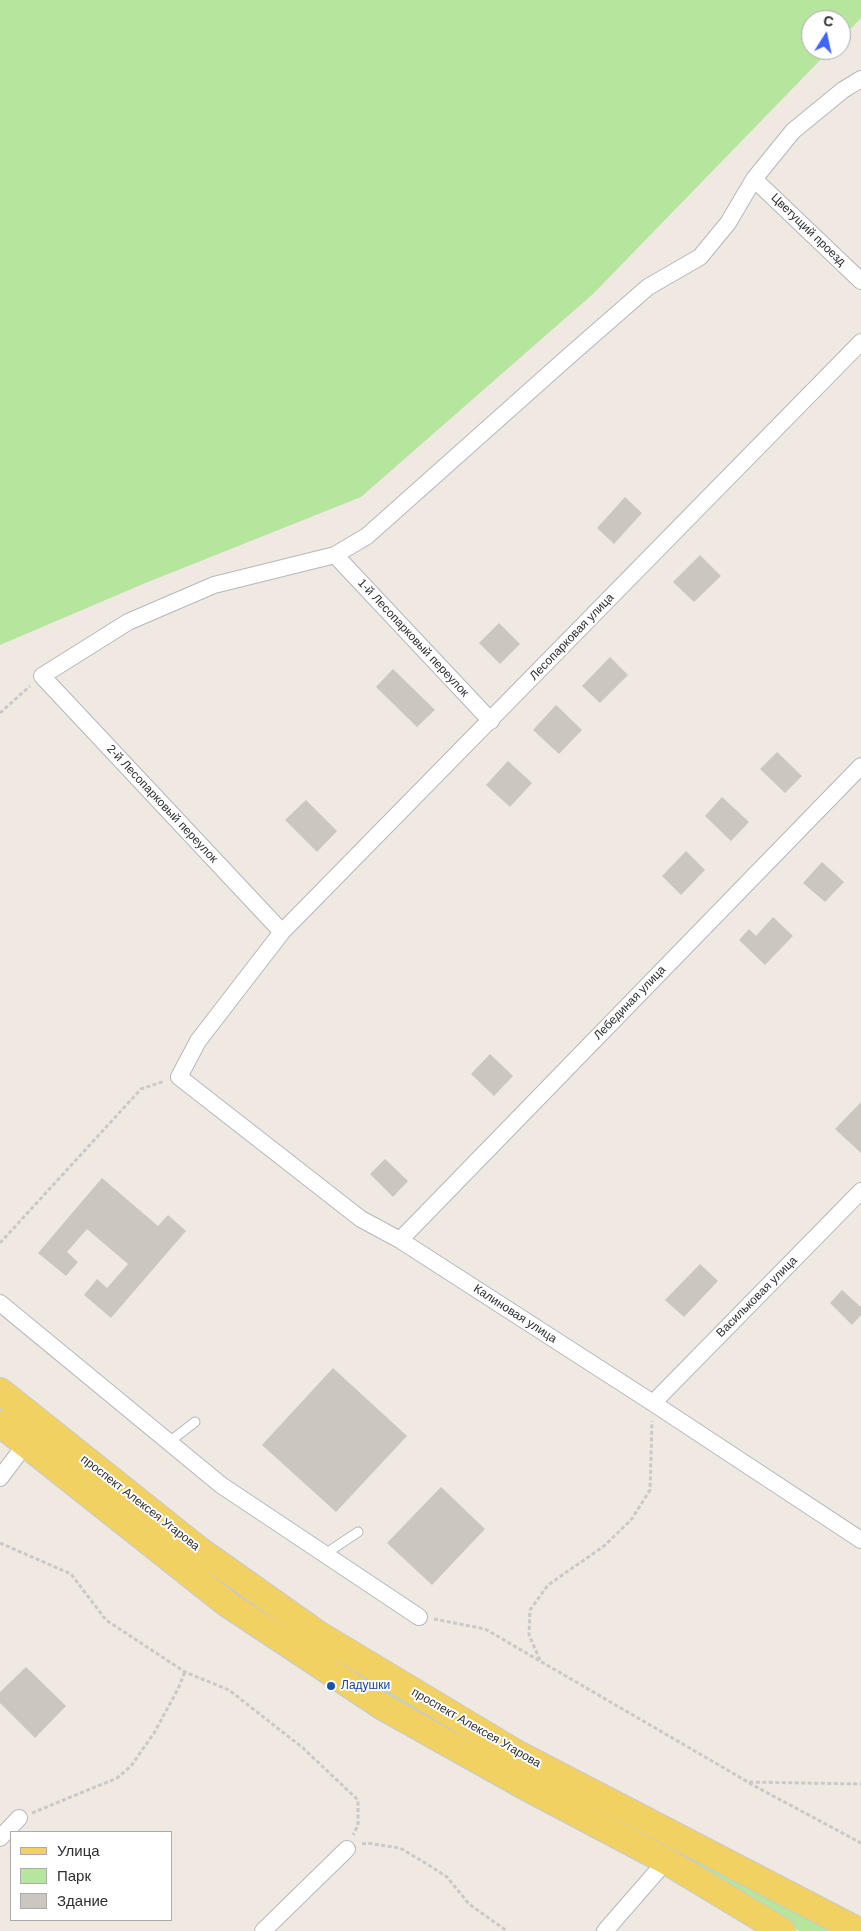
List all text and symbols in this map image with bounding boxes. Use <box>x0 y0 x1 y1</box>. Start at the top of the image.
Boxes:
north arrow <box>801 10 851 60</box>
text: С <box>822 12 835 30</box>
street label: Цветущий проезд <box>768 191 848 269</box>
street label: 1-й Лесопарковый переулок <box>354 576 472 700</box>
street label: Лесопарковая улица <box>527 591 617 683</box>
street label: 2-й Лесопарковый переулок <box>103 742 221 866</box>
street label: Лебединая улица <box>591 963 669 1043</box>
street label: Васильковая улица <box>714 1254 800 1340</box>
street label: Калиновая улица <box>471 1282 559 1346</box>
street label: проспект Алексея Угарова <box>78 1452 202 1554</box>
place label: Ладушки <box>341 1679 390 1693</box>
marker: Ладушки <box>325 1680 337 1692</box>
street label: проспект Алексея Угарова <box>409 1685 543 1771</box>
legend <box>10 1831 172 1921</box>
text: Улица <box>57 1842 100 1859</box>
text: Парк <box>57 1867 91 1884</box>
text: Здание <box>57 1892 108 1909</box>

